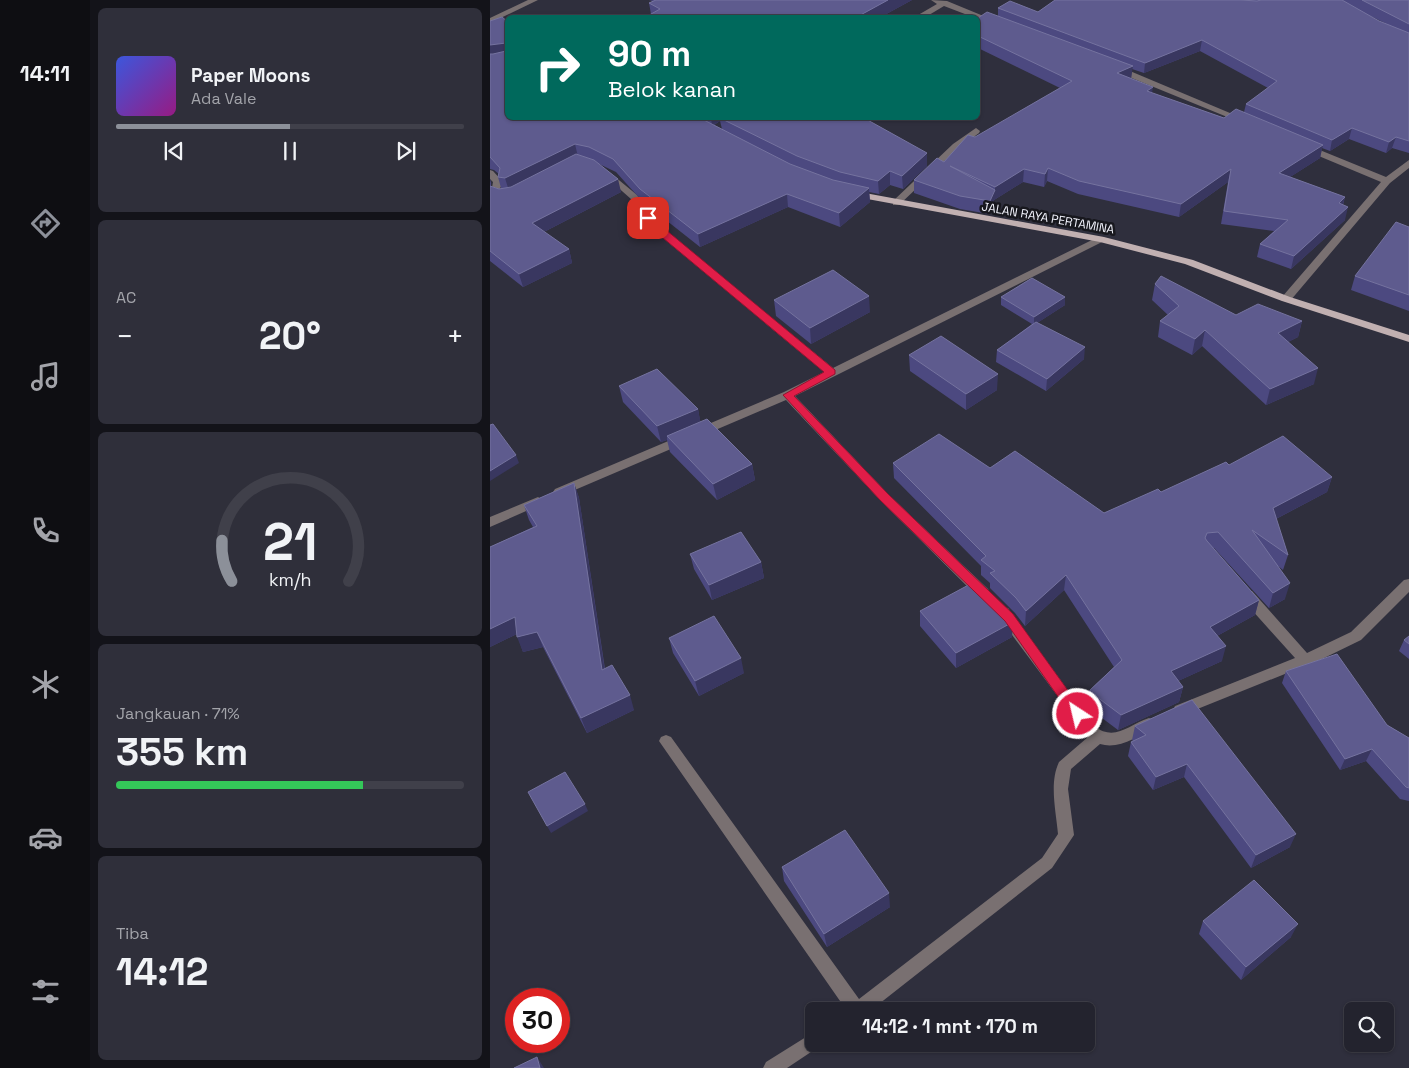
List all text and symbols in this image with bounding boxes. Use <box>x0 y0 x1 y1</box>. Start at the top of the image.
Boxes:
text: 90 m <box>608 32 691 76</box>
icon: right <box>525 35 590 100</box>
text: 14:11 <box>20 59 70 87</box>
text: Paper Moons <box>191 63 310 88</box>
text: Belok kanan <box>608 75 736 103</box>
text: Ada Vale <box>191 88 256 109</box>
icon: previous <box>160 137 188 165</box>
icon: pause <box>276 137 304 165</box>
icon: next <box>392 137 420 165</box>
pin <box>627 197 669 239</box>
street label: JALAN RAYA PERTAMINA <box>980 198 1116 238</box>
icon: arrive <box>634 204 662 232</box>
icon: directions <box>28 206 63 241</box>
text: AC <box>116 287 136 308</box>
text: 20° <box>259 312 321 360</box>
text: − <box>116 318 133 354</box>
text: + <box>447 318 464 354</box>
icon: music <box>28 359 63 394</box>
text: 21 <box>263 509 317 575</box>
icon: phone <box>28 513 63 548</box>
text: km/h <box>269 568 311 591</box>
icon: climate <box>28 667 63 702</box>
position arrow <box>1051 687 1103 739</box>
text: Jangkauan · 71% <box>116 703 240 724</box>
text: 355 km <box>116 728 248 776</box>
icon: car <box>28 820 63 855</box>
text: Tiba <box>116 923 149 944</box>
text: 14:12 <box>116 948 208 996</box>
icon: filters <box>28 974 63 1009</box>
speed limit sign: 30 <box>505 988 570 1053</box>
map controls <box>1344 1002 1394 1052</box>
button: search <box>1344 1002 1394 1052</box>
text: 14:12 · 1 mnt · 170 m <box>862 1014 1038 1039</box>

